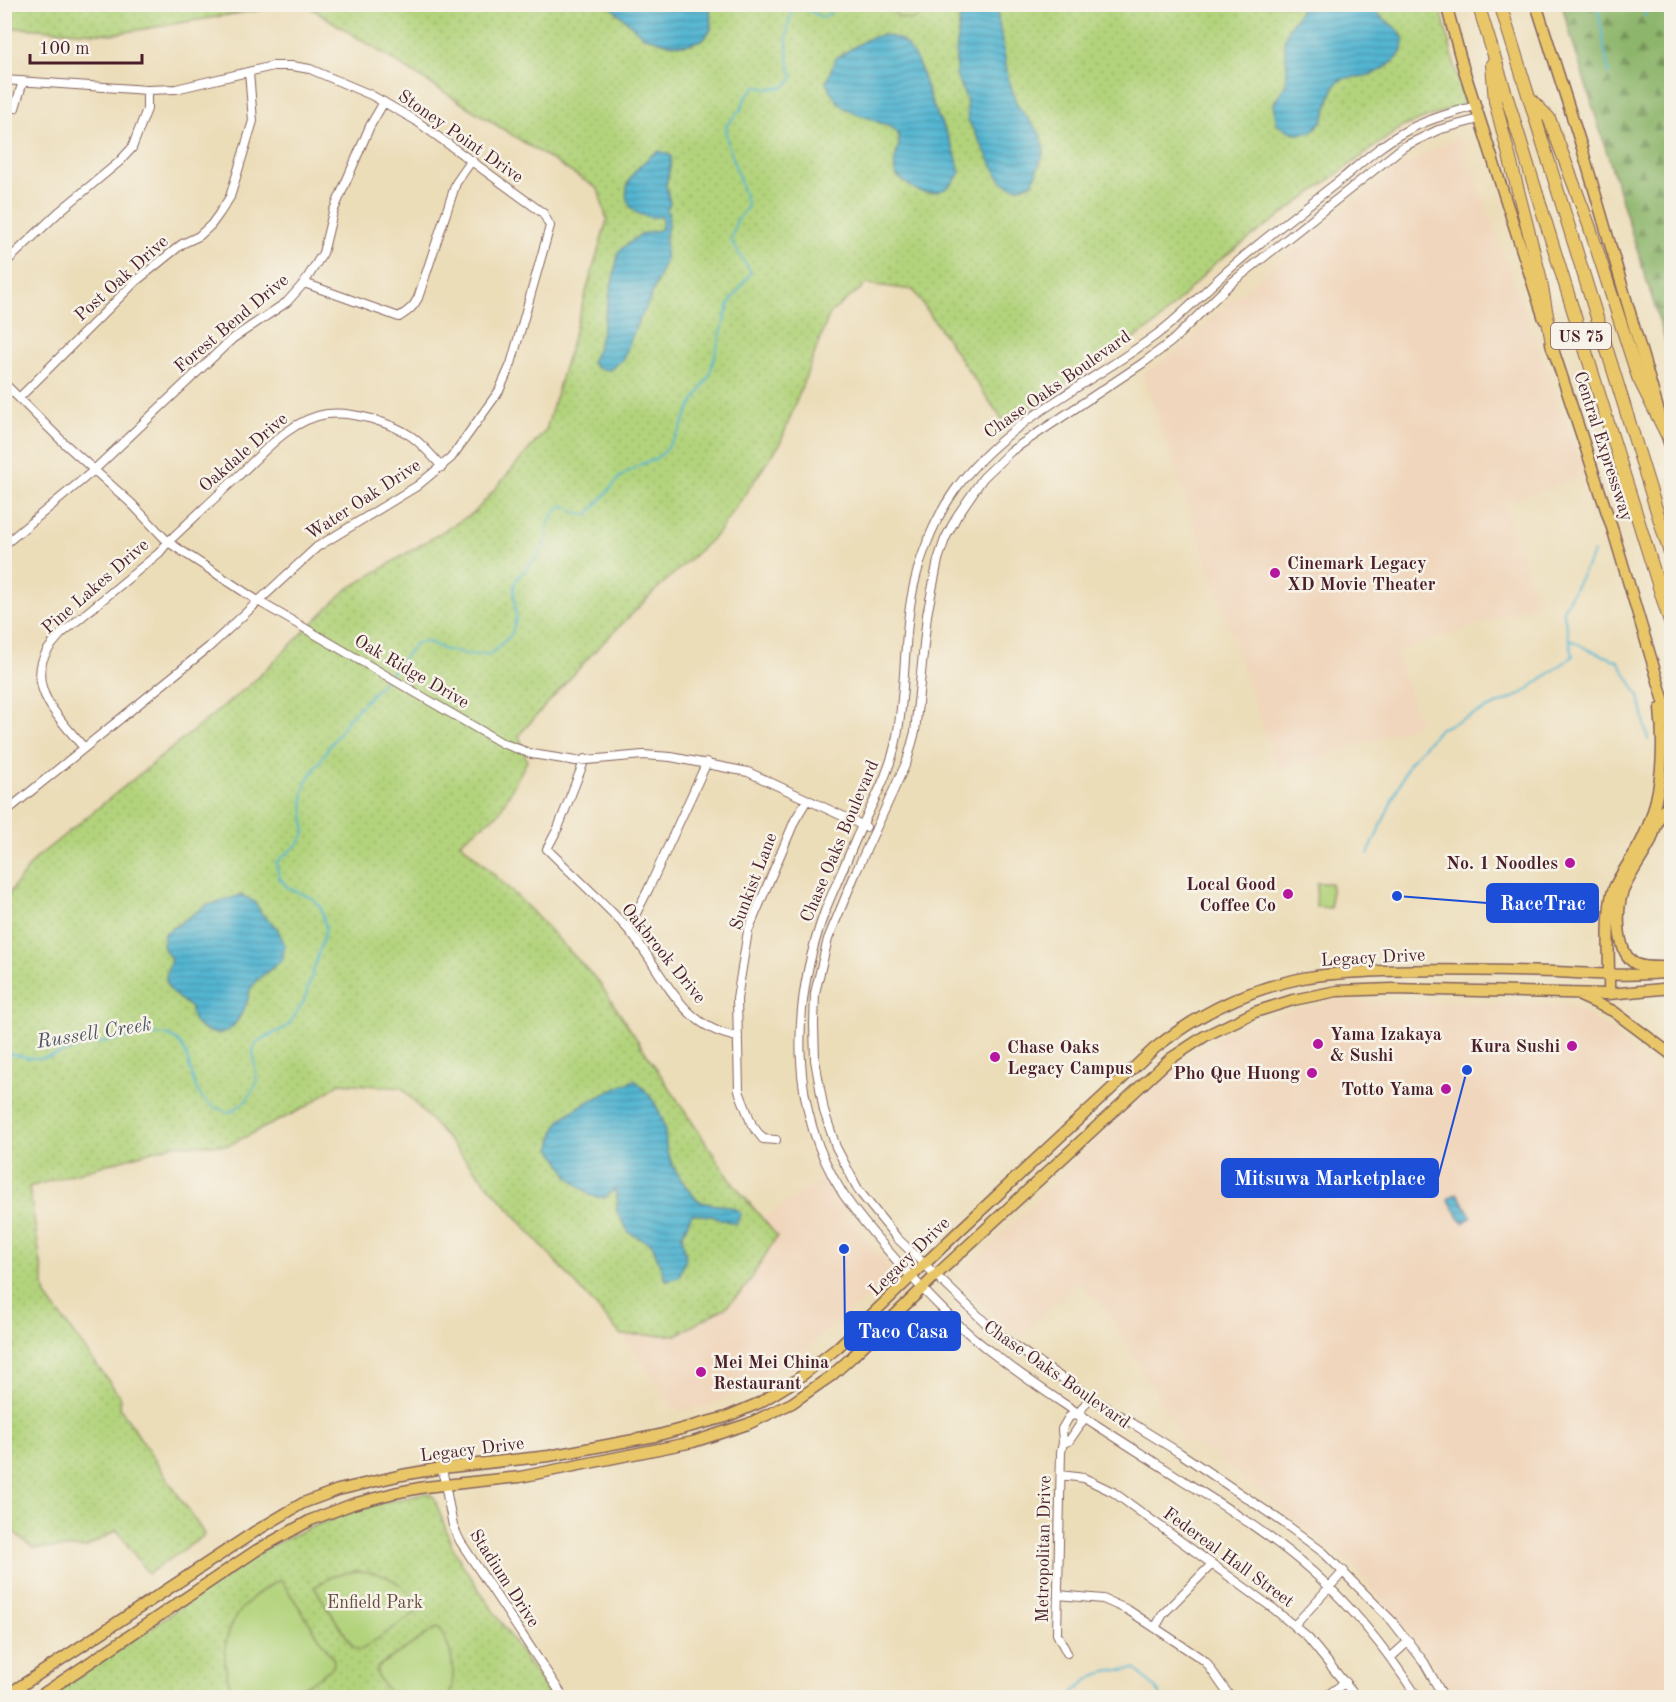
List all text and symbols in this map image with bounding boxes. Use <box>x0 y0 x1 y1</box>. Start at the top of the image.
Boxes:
scale bar <box>30 27 142 65</box>
text: 100 m <box>39 40 90 58</box>
street label: Stoney Point Drive <box>394 87 526 187</box>
street label: Post Oak Drive <box>72 232 172 325</box>
street label: Forest Bend Drive <box>171 271 292 377</box>
road number: US 75 <box>1551 323 1611 349</box>
street label: Chase Oaks Boulevard <box>981 327 1134 442</box>
street label: Central Expressway <box>1570 369 1636 524</box>
street label: Oakdale Drive <box>196 410 291 496</box>
street label: Water Oak Drive <box>303 456 424 544</box>
street label: Pine Lakes Drive <box>39 536 152 638</box>
place label: Cinemark Legacy XD Movie Theater <box>1287 555 1436 594</box>
marker: Cinemark Legacy XD Movie Theater <box>1268 566 1282 580</box>
street label: Oak Ridge Drive <box>351 632 472 712</box>
street label: Chase Oaks Boulevard <box>798 758 882 925</box>
street label: Sunkist Lane <box>727 830 781 933</box>
place label: No. 1 Noodles <box>1446 855 1558 873</box>
marker: No. 1 Noodles <box>1563 856 1577 870</box>
place label: Local Good Coffee Co <box>1186 876 1276 915</box>
callout: RaceTrac <box>1487 884 1598 922</box>
marker: Local Good Coffee Co <box>1281 887 1295 901</box>
text: RaceTrac <box>1500 895 1586 915</box>
street label: Oakbrook Drive <box>618 900 709 1007</box>
street label: Legacy Drive <box>1320 946 1426 970</box>
water label: Russell Creek <box>34 1015 153 1053</box>
place label: Yama Izakaya & Sushi <box>1330 1026 1442 1065</box>
marker: Yama Izakaya & Sushi <box>1311 1037 1325 1051</box>
place label: Kura Sushi <box>1470 1038 1560 1056</box>
place label: Chase Oaks Legacy Campus <box>1007 1039 1133 1078</box>
marker: Kura Sushi <box>1565 1039 1579 1053</box>
marker: Chase Oaks Legacy Campus <box>988 1050 1002 1064</box>
place label: Pho Que Huong <box>1173 1065 1300 1083</box>
marker: Pho Que Huong <box>1305 1066 1319 1080</box>
place label: Totto Yama <box>1341 1081 1434 1099</box>
marker: Totto Yama <box>1439 1082 1453 1096</box>
callout: Mitsuwa Marketplace <box>1222 1159 1438 1197</box>
text: Mitsuwa Marketplace <box>1234 1170 1426 1190</box>
street label: Legacy Drive <box>866 1214 954 1300</box>
callout: Taco Casa <box>845 1312 960 1350</box>
street label: Chase Oaks Boulevard <box>980 1317 1133 1432</box>
text: Taco Casa <box>858 1323 948 1343</box>
place label: Mei Mei China Restaurant <box>713 1354 829 1393</box>
marker: Mei Mei China Restaurant <box>694 1365 708 1379</box>
street label: Legacy Drive <box>419 1435 525 1465</box>
street label: Metropolitan Drive <box>1034 1475 1054 1623</box>
street label: Federeal Hall Street <box>1160 1504 1297 1611</box>
street label: Stadium Drive <box>466 1526 542 1631</box>
park label: Enfield Park <box>327 1594 423 1612</box>

